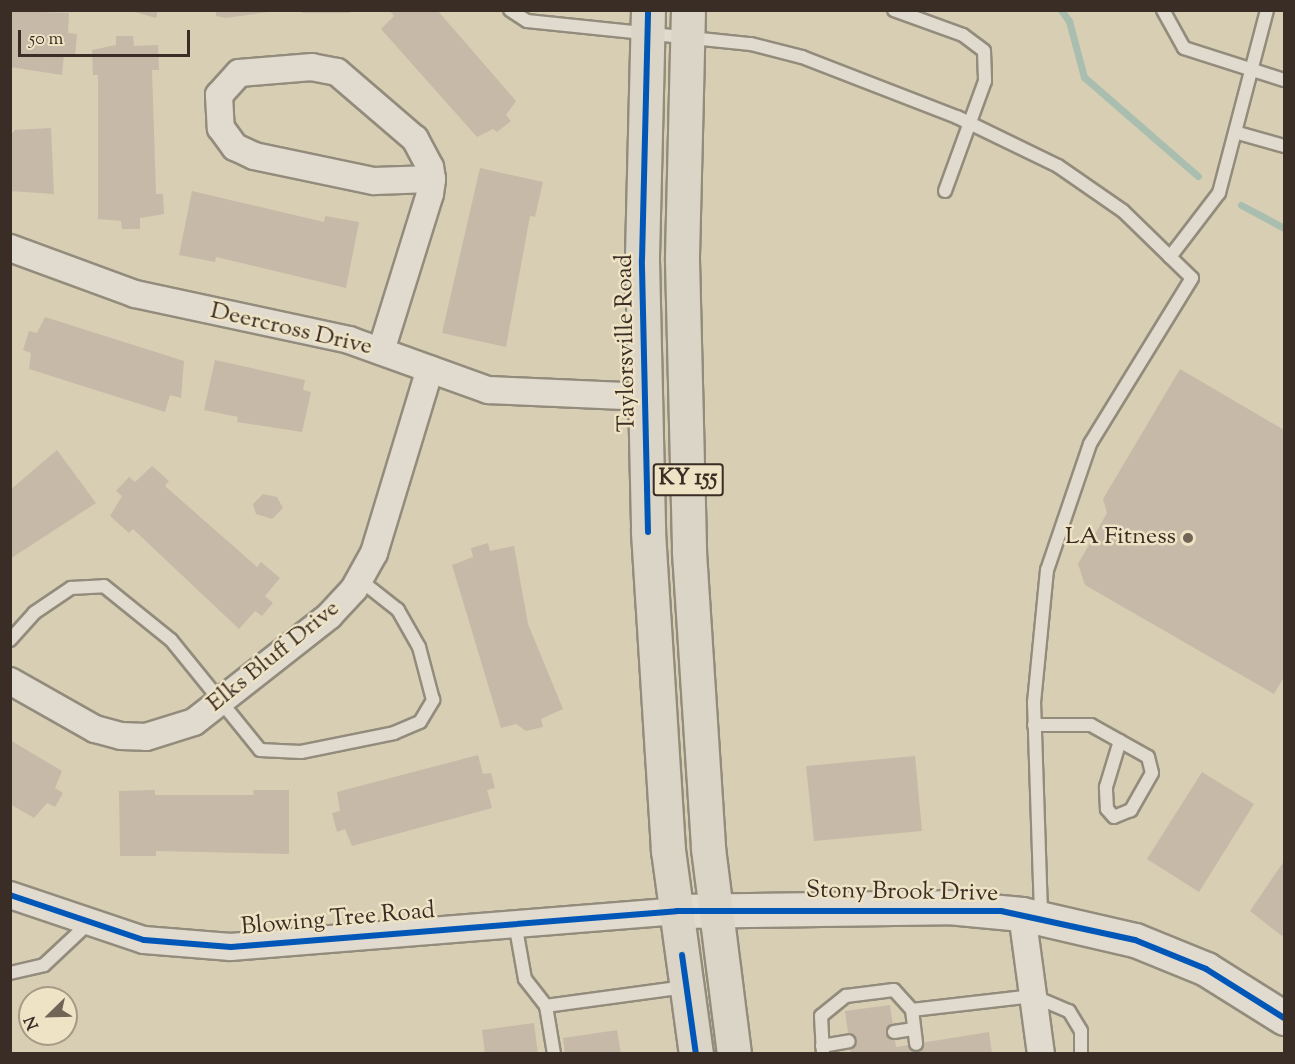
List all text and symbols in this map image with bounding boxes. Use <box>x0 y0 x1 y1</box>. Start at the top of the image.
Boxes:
scale bar <box>21 18 194 56</box>
text: 50 m <box>29 27 63 53</box>
street label: Taylorsville Road <box>611 254 643 432</box>
street label: Deercross Drive <box>207 297 375 363</box>
road number: KY 155 <box>652 461 724 499</box>
place label: LA Fitness <box>1065 524 1176 552</box>
marker: LA Fitness <box>1181 531 1195 545</box>
street label: Elks Bluff Drive <box>202 595 346 719</box>
street label: Stony Brook Drive <box>806 877 998 909</box>
street label: Blowing Tree Road <box>240 897 436 943</box>
north arrow <box>18 986 78 1046</box>
text: N <box>20 1012 46 1033</box>

